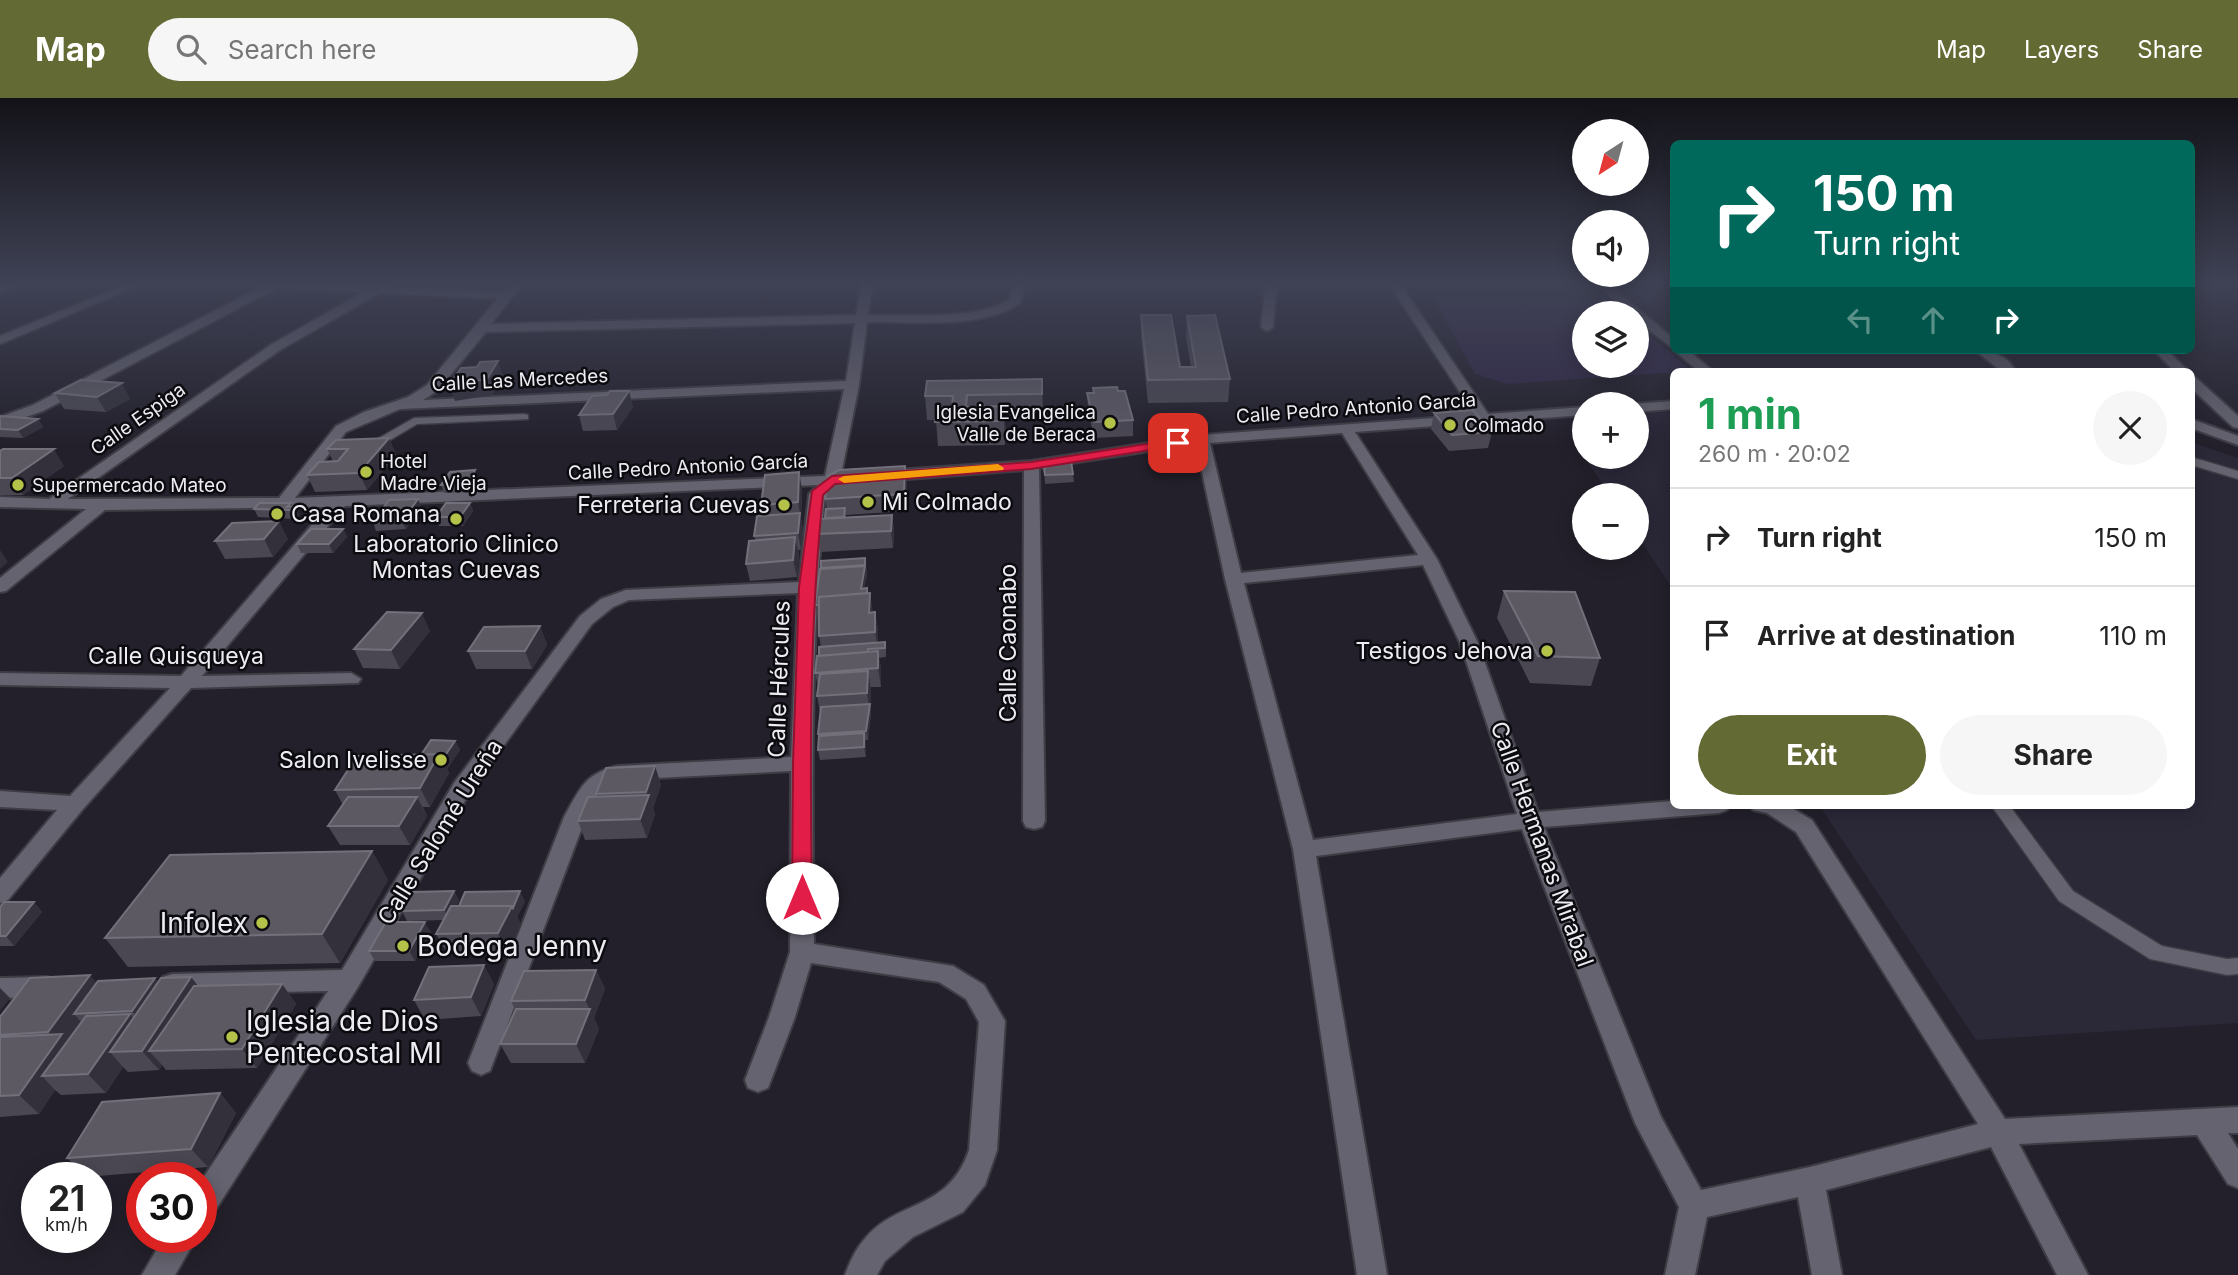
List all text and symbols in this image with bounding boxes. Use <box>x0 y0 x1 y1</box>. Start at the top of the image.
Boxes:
search box <box>148 18 638 81</box>
text: Map <box>35 29 106 69</box>
icon: search <box>172 30 210 68</box>
text: Search here <box>228 34 376 65</box>
text: Map <box>1936 35 1986 64</box>
text: Layers <box>2024 35 2099 64</box>
text: Share <box>2137 35 2203 64</box>
north arrow <box>1572 119 1648 196</box>
map controls <box>1572 119 1649 560</box>
text: 150 m <box>1813 164 1955 223</box>
icon: right <box>1698 168 1789 259</box>
button: sound <box>1572 210 1649 287</box>
text: Turn right <box>1813 224 1960 263</box>
button: layers <box>1572 301 1649 378</box>
icon: left <box>1841 301 1879 339</box>
icon: ahead <box>1914 301 1952 339</box>
icon: right <box>1987 301 2025 339</box>
street label: Calle Las Mercedes <box>431 364 609 396</box>
street label: Calle Espiga <box>86 378 190 460</box>
street label: Calle Pedro Antonio García <box>1235 388 1477 428</box>
text: 1 min <box>1698 388 1802 439</box>
button: close <box>2093 391 2167 465</box>
button: + <box>1572 392 1649 469</box>
place label: Iglesia Evangelica Valle de Beraca <box>935 401 1096 446</box>
pin <box>1148 413 1208 473</box>
place label: Colmado <box>1464 414 1544 437</box>
marker: Iglesia Evangelica Valle de Beraca <box>1102 415 1118 431</box>
marker: Colmado <box>1442 417 1458 433</box>
icon: arrive <box>1159 424 1197 462</box>
text: 260 m · 20:02 <box>1698 440 1851 468</box>
street label: Calle Pedro Antonio García <box>567 449 809 485</box>
place label: Hotel Madre Vieja <box>380 450 487 495</box>
marker: Hotel Madre Vieja <box>358 464 374 480</box>
place label: Supermercado Mateo <box>32 474 227 497</box>
marker: Supermercado Mateo <box>10 477 26 493</box>
button: − <box>1572 483 1649 560</box>
place label: Mi Colmado <box>882 488 1012 516</box>
place label: Ferreteria Cuevas <box>577 491 770 519</box>
marker: Mi Colmado <box>860 494 876 510</box>
marker: Ferreteria Cuevas <box>776 497 792 513</box>
place label: Casa Romana <box>291 500 440 528</box>
marker: Casa Romana <box>269 506 285 522</box>
marker: Laboratorio Clinico Montas Cuevas <box>448 511 464 527</box>
icon: right <box>1698 518 1736 556</box>
text: Turn right <box>1757 522 1882 553</box>
text: 150 m <box>2094 522 2167 553</box>
place label: Laboratorio Clinico Montas Cuevas <box>353 530 559 584</box>
street label: Calle Caonabo <box>994 564 1022 722</box>
street label: Calle Hércules <box>762 600 796 758</box>
icon: arrive <box>1698 616 1736 654</box>
text: Arrive at destination <box>1757 620 2016 651</box>
text: 110 m <box>2099 620 2167 651</box>
place label: Testigos Jehova <box>1356 637 1533 665</box>
street label: Calle Quisqueya <box>88 642 264 670</box>
marker: Testigos Jehova <box>1539 643 1555 659</box>
button: Exit <box>1698 715 1926 795</box>
button: Share <box>1940 715 2167 795</box>
street label: Calle Hermanas Mirabal <box>1485 717 1599 971</box>
street label: Calle Salomé Ureña <box>372 734 508 930</box>
place label: Salon Ivelisse <box>279 746 427 774</box>
marker: Salon Ivelisse <box>433 752 449 768</box>
position arrow <box>765 861 839 935</box>
place label: Infolex <box>160 906 248 940</box>
marker: Infolex <box>254 915 270 931</box>
place label: Bodega Jenny <box>417 929 607 963</box>
marker: Bodega Jenny <box>395 938 411 954</box>
place label: Iglesia de Dios Pentecostal MI <box>246 1004 442 1070</box>
marker: Iglesia de Dios Pentecostal MI <box>224 1029 240 1045</box>
speed limit sign: 30 <box>126 1162 217 1253</box>
text: 21 <box>48 1177 85 1219</box>
text: km/h <box>45 1214 88 1235</box>

